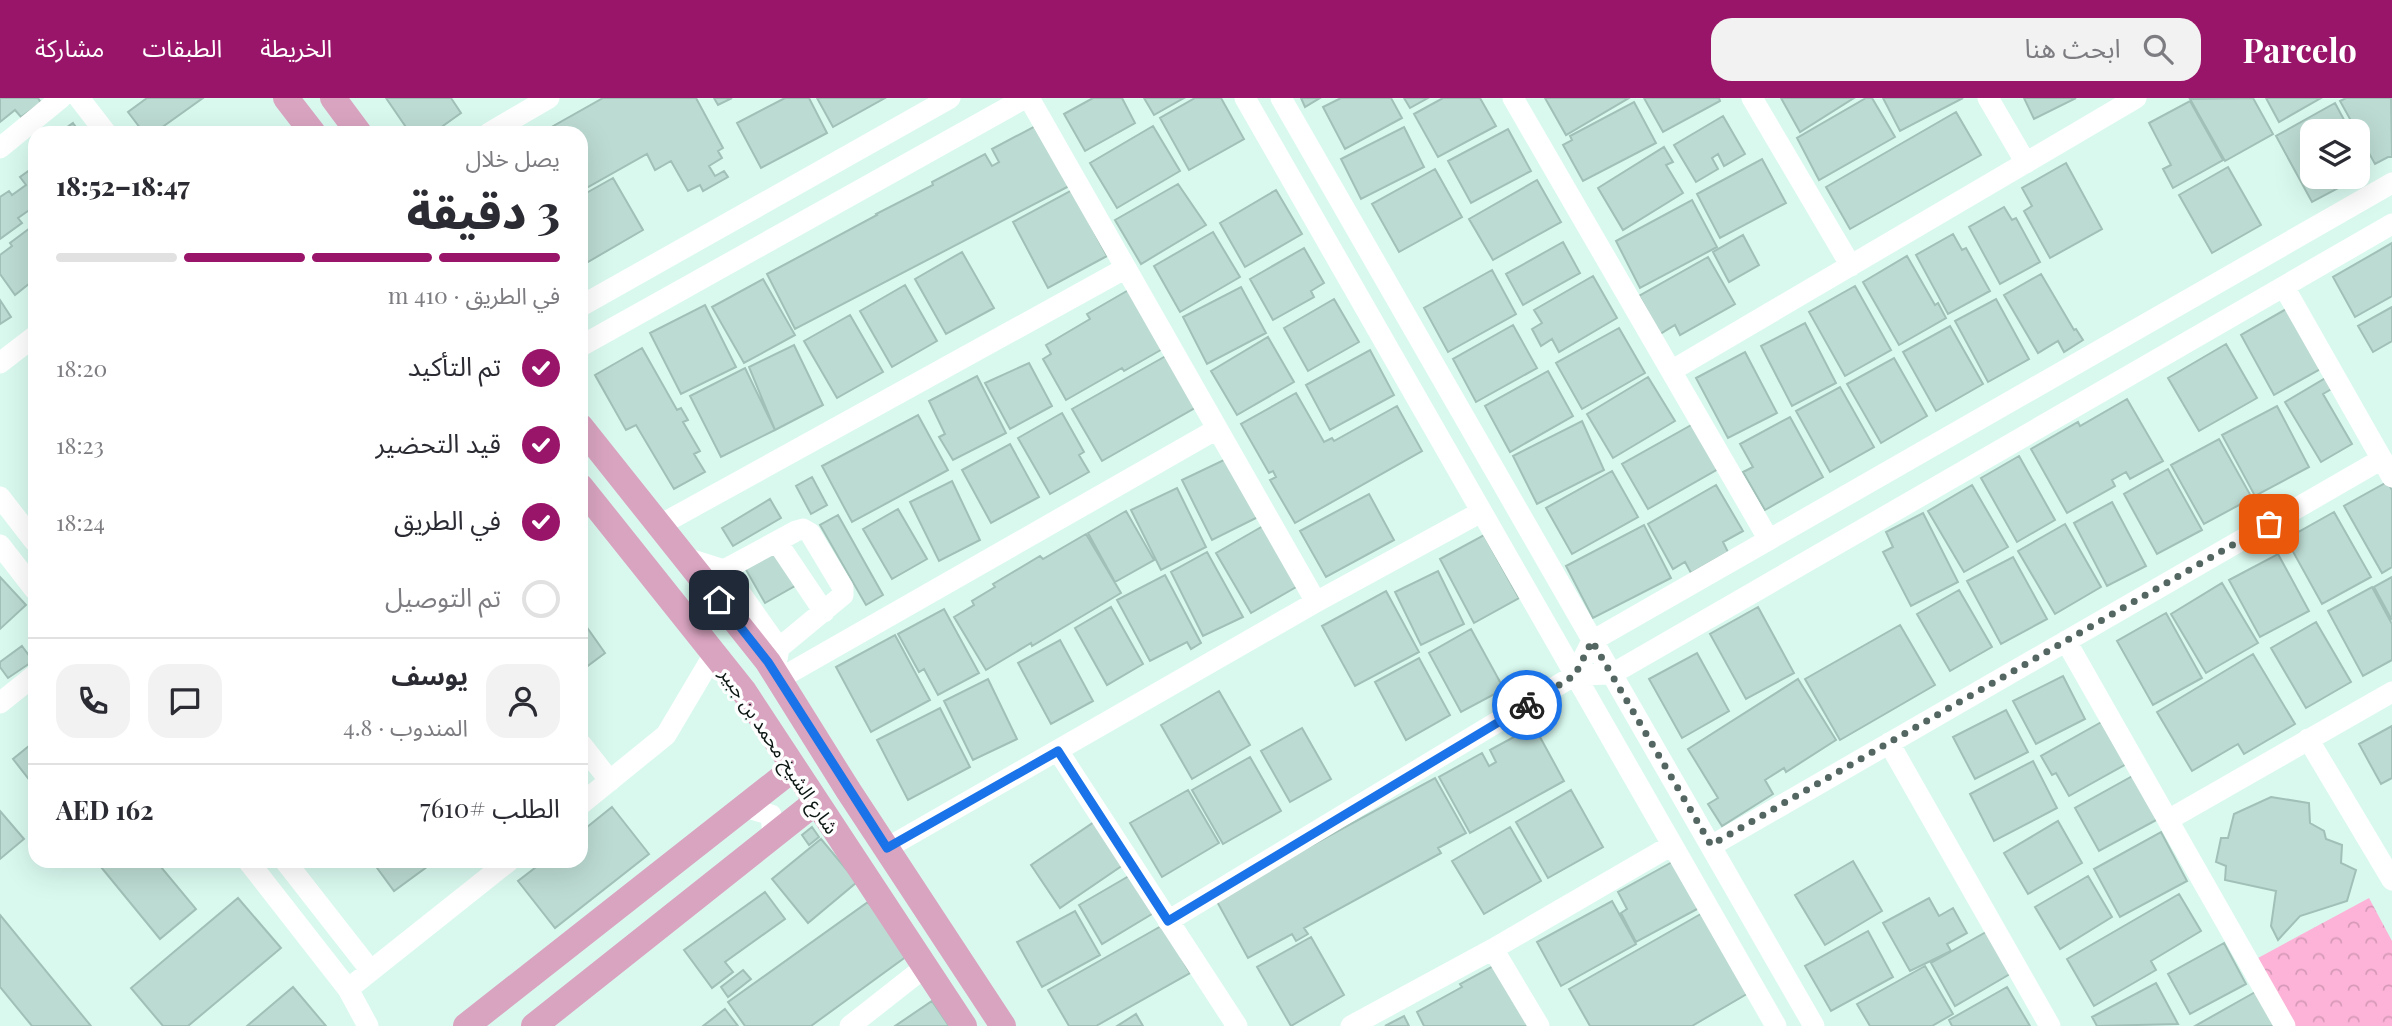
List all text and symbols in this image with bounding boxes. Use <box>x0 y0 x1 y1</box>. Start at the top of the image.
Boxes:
search box <box>1711 18 2201 81</box>
text: Parcelo <box>2243 27 2357 71</box>
text: ابحث هنا <box>2025 30 2121 65</box>
icon: search <box>2139 30 2177 68</box>
text: مشاركة <box>35 31 104 63</box>
text: الطبقات <box>142 31 222 63</box>
text: الخريطة <box>260 31 332 63</box>
map controls <box>2300 119 2370 189</box>
button: layers <box>2300 119 2370 189</box>
text: يصل خلال <box>465 142 560 173</box>
text: 18:47–18:52 <box>56 168 190 203</box>
text: 3 دقيقة <box>406 179 560 241</box>
text: في الطريق · 410 m <box>388 279 560 310</box>
text: تم التأكيد <box>408 348 501 383</box>
icon: check <box>522 349 560 387</box>
text: 18:20 <box>56 352 107 383</box>
text: قيد التحضير <box>375 425 501 460</box>
icon: check <box>522 426 560 464</box>
text: 18:23 <box>56 429 104 460</box>
pin <box>2239 494 2299 554</box>
text: في الطريق <box>394 502 501 537</box>
icon: check <box>522 503 560 541</box>
icon: bag <box>2250 505 2288 543</box>
text: 18:24 <box>56 506 105 537</box>
pin <box>689 570 749 630</box>
text: تم التوصيل <box>385 579 501 614</box>
icon: home <box>700 581 738 619</box>
text: يوسف <box>391 657 468 692</box>
street label: شارع الشيخ محمد بن جبير <box>712 661 845 840</box>
button: phone <box>56 664 130 738</box>
button: chat <box>148 664 222 738</box>
button: person <box>486 664 560 738</box>
courier <box>1492 670 1562 740</box>
icon: bike <box>1508 686 1546 724</box>
text: المندوب · 4.8 <box>343 711 468 742</box>
text: الطلب #7610 <box>420 790 560 825</box>
text: AED 162 <box>56 792 154 827</box>

